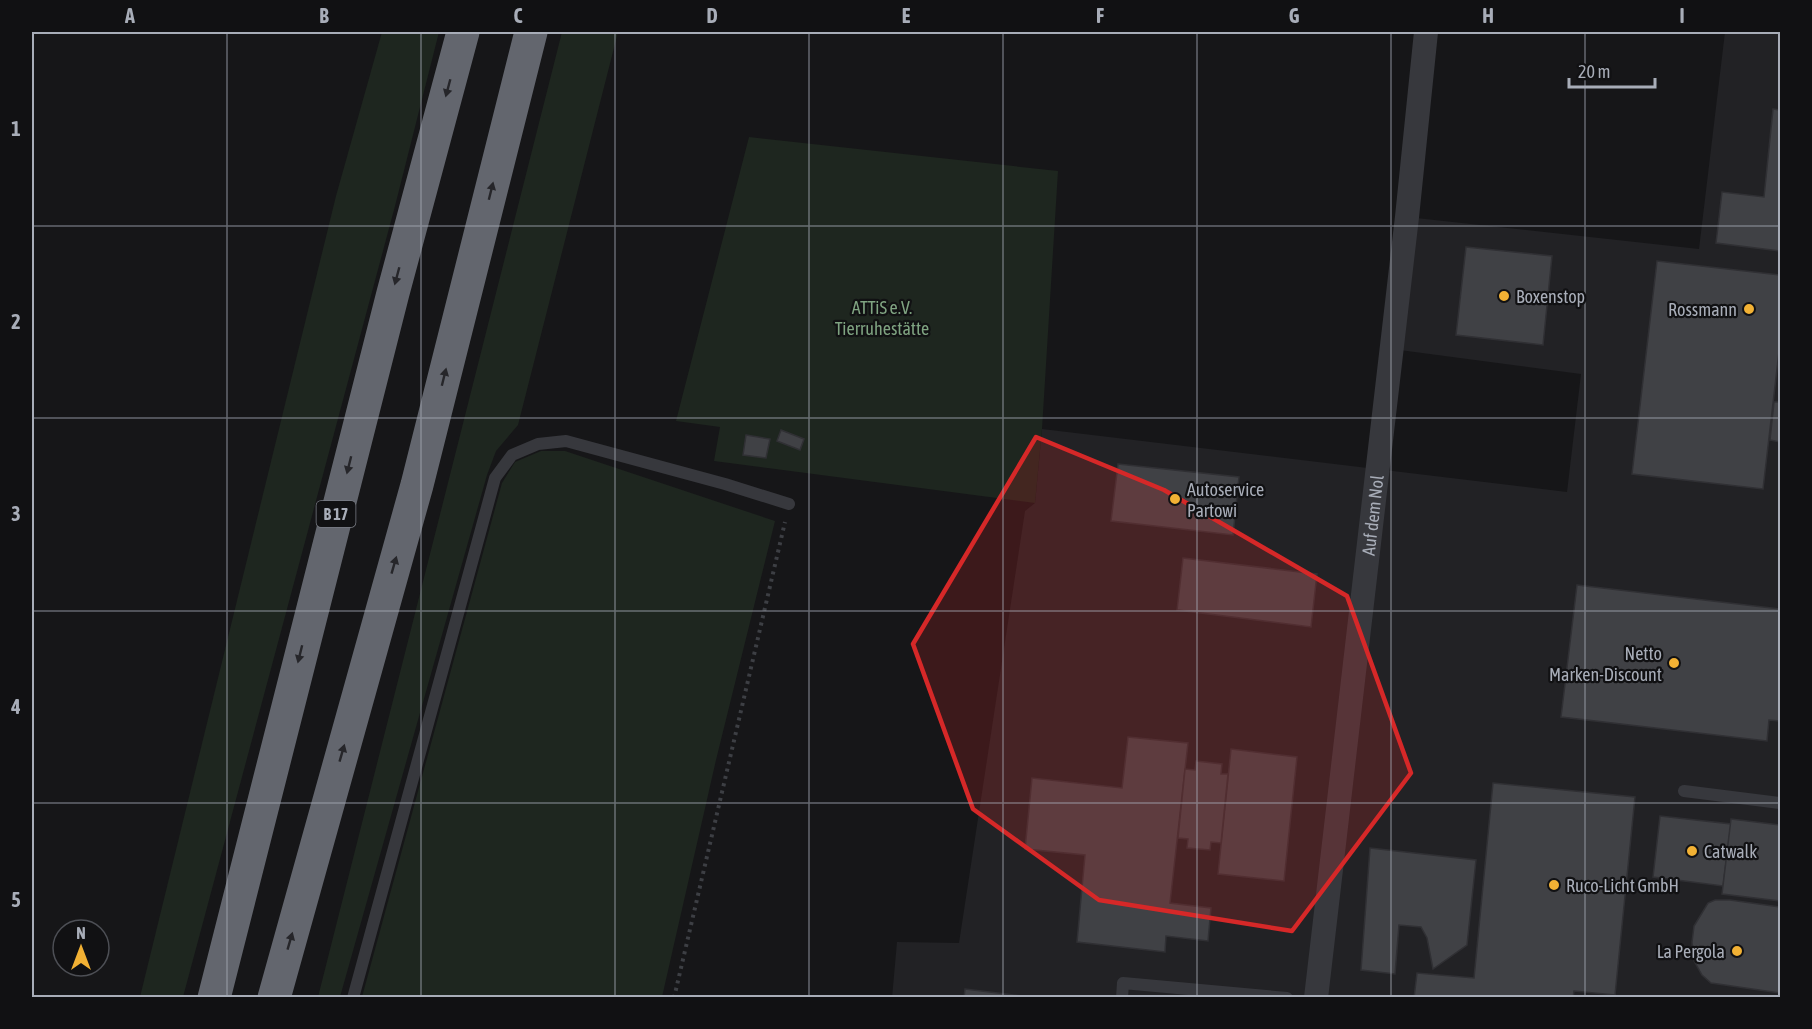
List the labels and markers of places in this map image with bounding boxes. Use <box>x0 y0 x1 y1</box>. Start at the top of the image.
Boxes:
place label: Boxenstop <box>1516 286 1585 307</box>
marker: Boxenstop <box>1497 289 1511 303</box>
place label: Rossmann <box>1668 299 1737 320</box>
marker: Rossmann <box>1742 302 1756 316</box>
place label: Autoservice Partowi <box>1187 479 1264 521</box>
marker: Autoservice Partowi <box>1168 492 1182 506</box>
place label: Netto Marken-Discount <box>1549 643 1662 685</box>
marker: Netto Marken-Discount <box>1667 656 1681 670</box>
place label: Catwalk <box>1704 841 1757 862</box>
marker: Catwalk <box>1685 844 1699 858</box>
place label: Ruco-Licht GmbH <box>1566 875 1679 896</box>
marker: Ruco-Licht GmbH <box>1547 878 1561 892</box>
place label: La Pergola <box>1657 941 1725 962</box>
marker: La Pergola <box>1730 944 1744 958</box>

